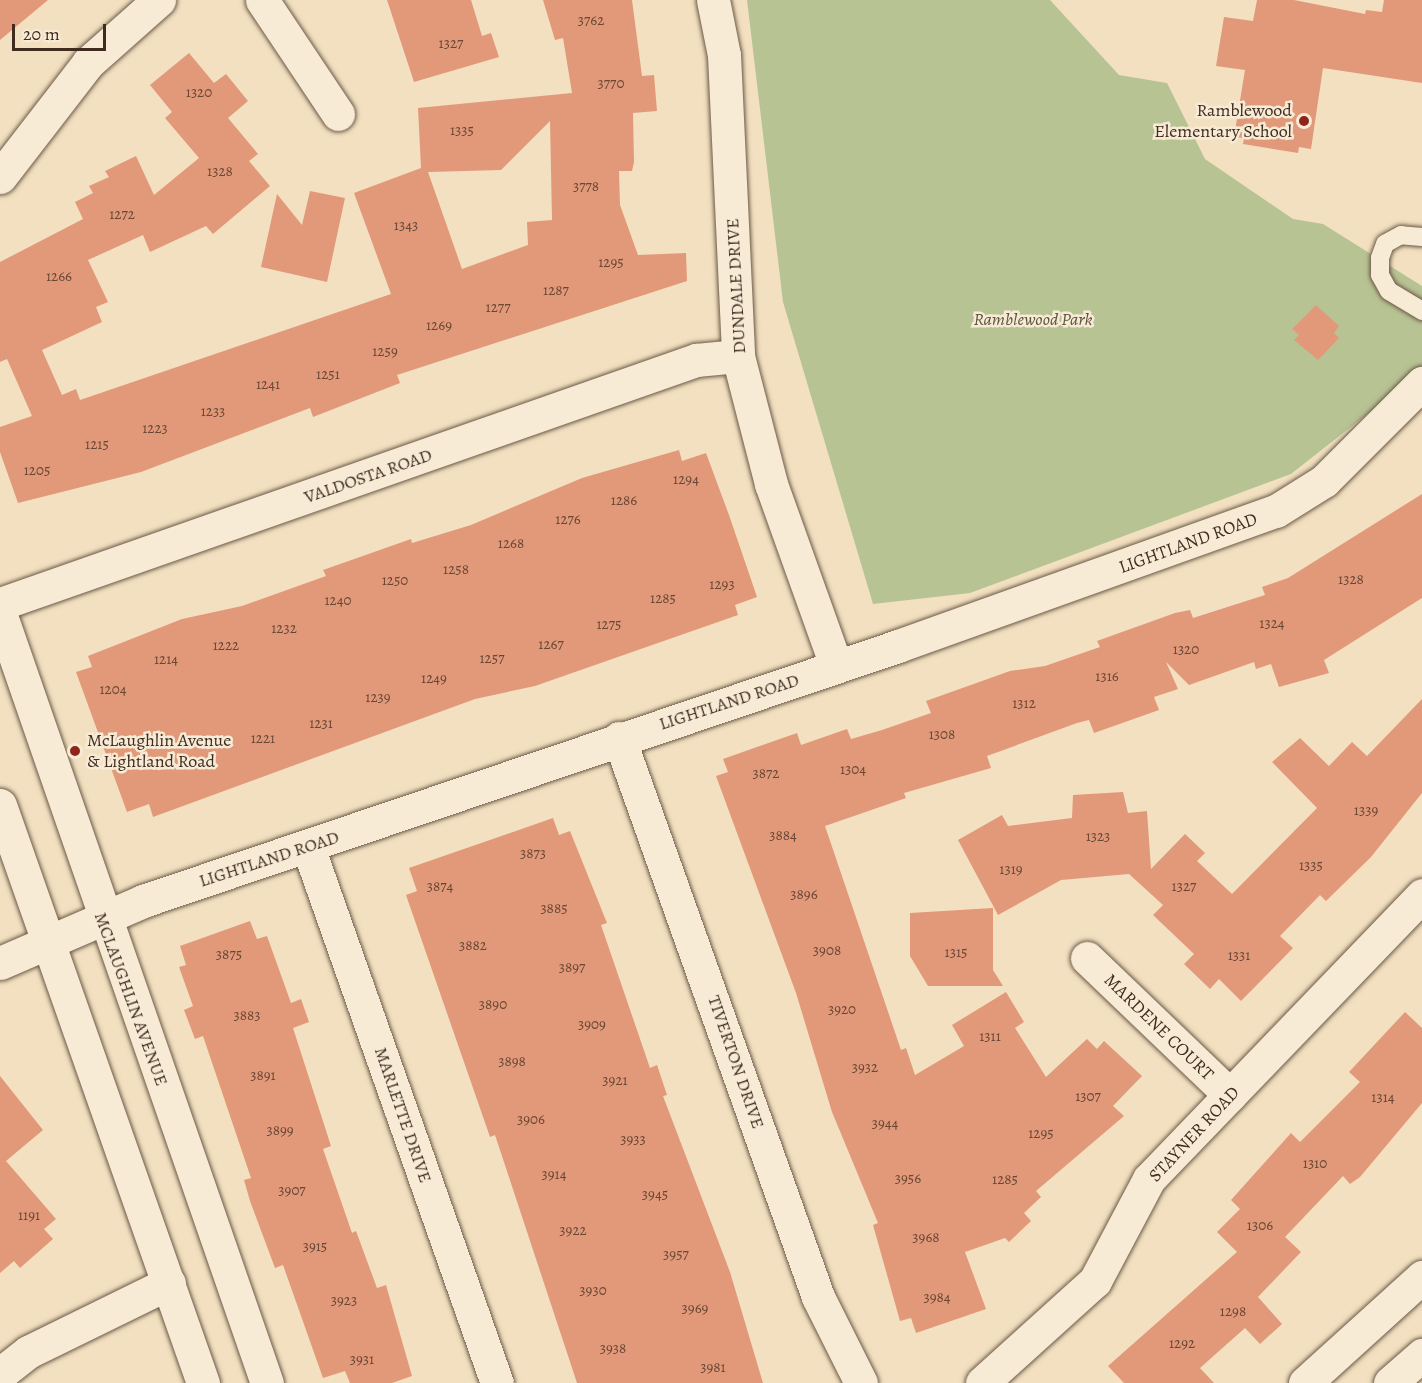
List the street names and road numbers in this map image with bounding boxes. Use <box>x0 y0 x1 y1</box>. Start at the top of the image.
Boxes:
street label: DUNDALE DRIVE <box>722 218 750 354</box>
street label: VALDOSTA ROAD <box>301 444 435 508</box>
street label: LIGHTLAND ROAD <box>1116 508 1260 578</box>
street label: LIGHTLAND ROAD <box>656 669 802 735</box>
street label: LIGHTLAND ROAD <box>196 826 342 892</box>
street label: MCLAUGHLIN AVENUE <box>90 909 172 1089</box>
street label: MARDENE COURT <box>1100 969 1218 1085</box>
street label: TIVERTON DRIVE <box>703 993 769 1131</box>
street label: MARLETTE DRIVE <box>370 1044 436 1186</box>
street label: STAYNER ROAD <box>1144 1082 1244 1186</box>

